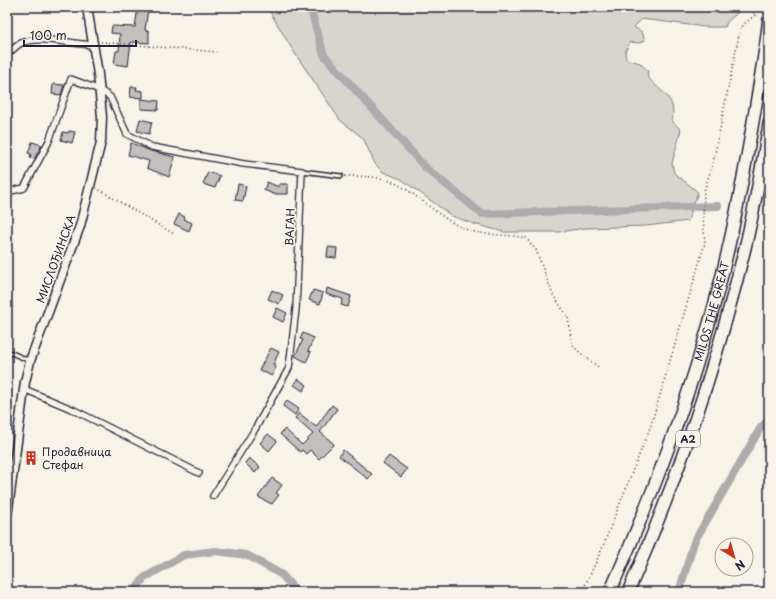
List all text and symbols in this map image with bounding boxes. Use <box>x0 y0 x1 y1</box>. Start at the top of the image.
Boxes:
scale bar <box>24 22 136 48</box>
text: 100 m <box>30 26 67 44</box>
street label: ВАГАН <box>280 208 299 246</box>
street label: МИСЛОЂИНСКА <box>32 212 80 305</box>
street label: MILOS THE GREAT <box>689 259 733 363</box>
road number: A2 <box>676 431 700 447</box>
place label: Продавница Стефан <box>42 443 111 473</box>
building icon: Продавница Стефан <box>23 450 39 466</box>
north arrow <box>714 537 754 577</box>
text: N <box>731 556 749 575</box>

